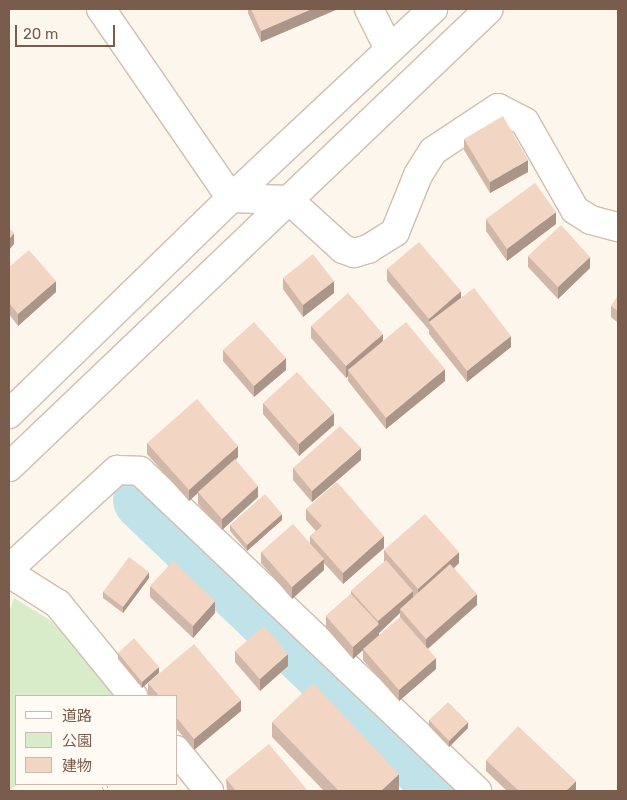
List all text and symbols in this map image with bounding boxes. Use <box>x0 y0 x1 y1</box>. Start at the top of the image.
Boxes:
scale bar <box>18 15 118 47</box>
text: 20 m <box>23 25 58 43</box>
legend <box>15 695 178 785</box>
text: 道路 <box>62 707 92 725</box>
text: 公園 <box>62 732 92 750</box>
text: 建物 <box>62 757 92 775</box>

